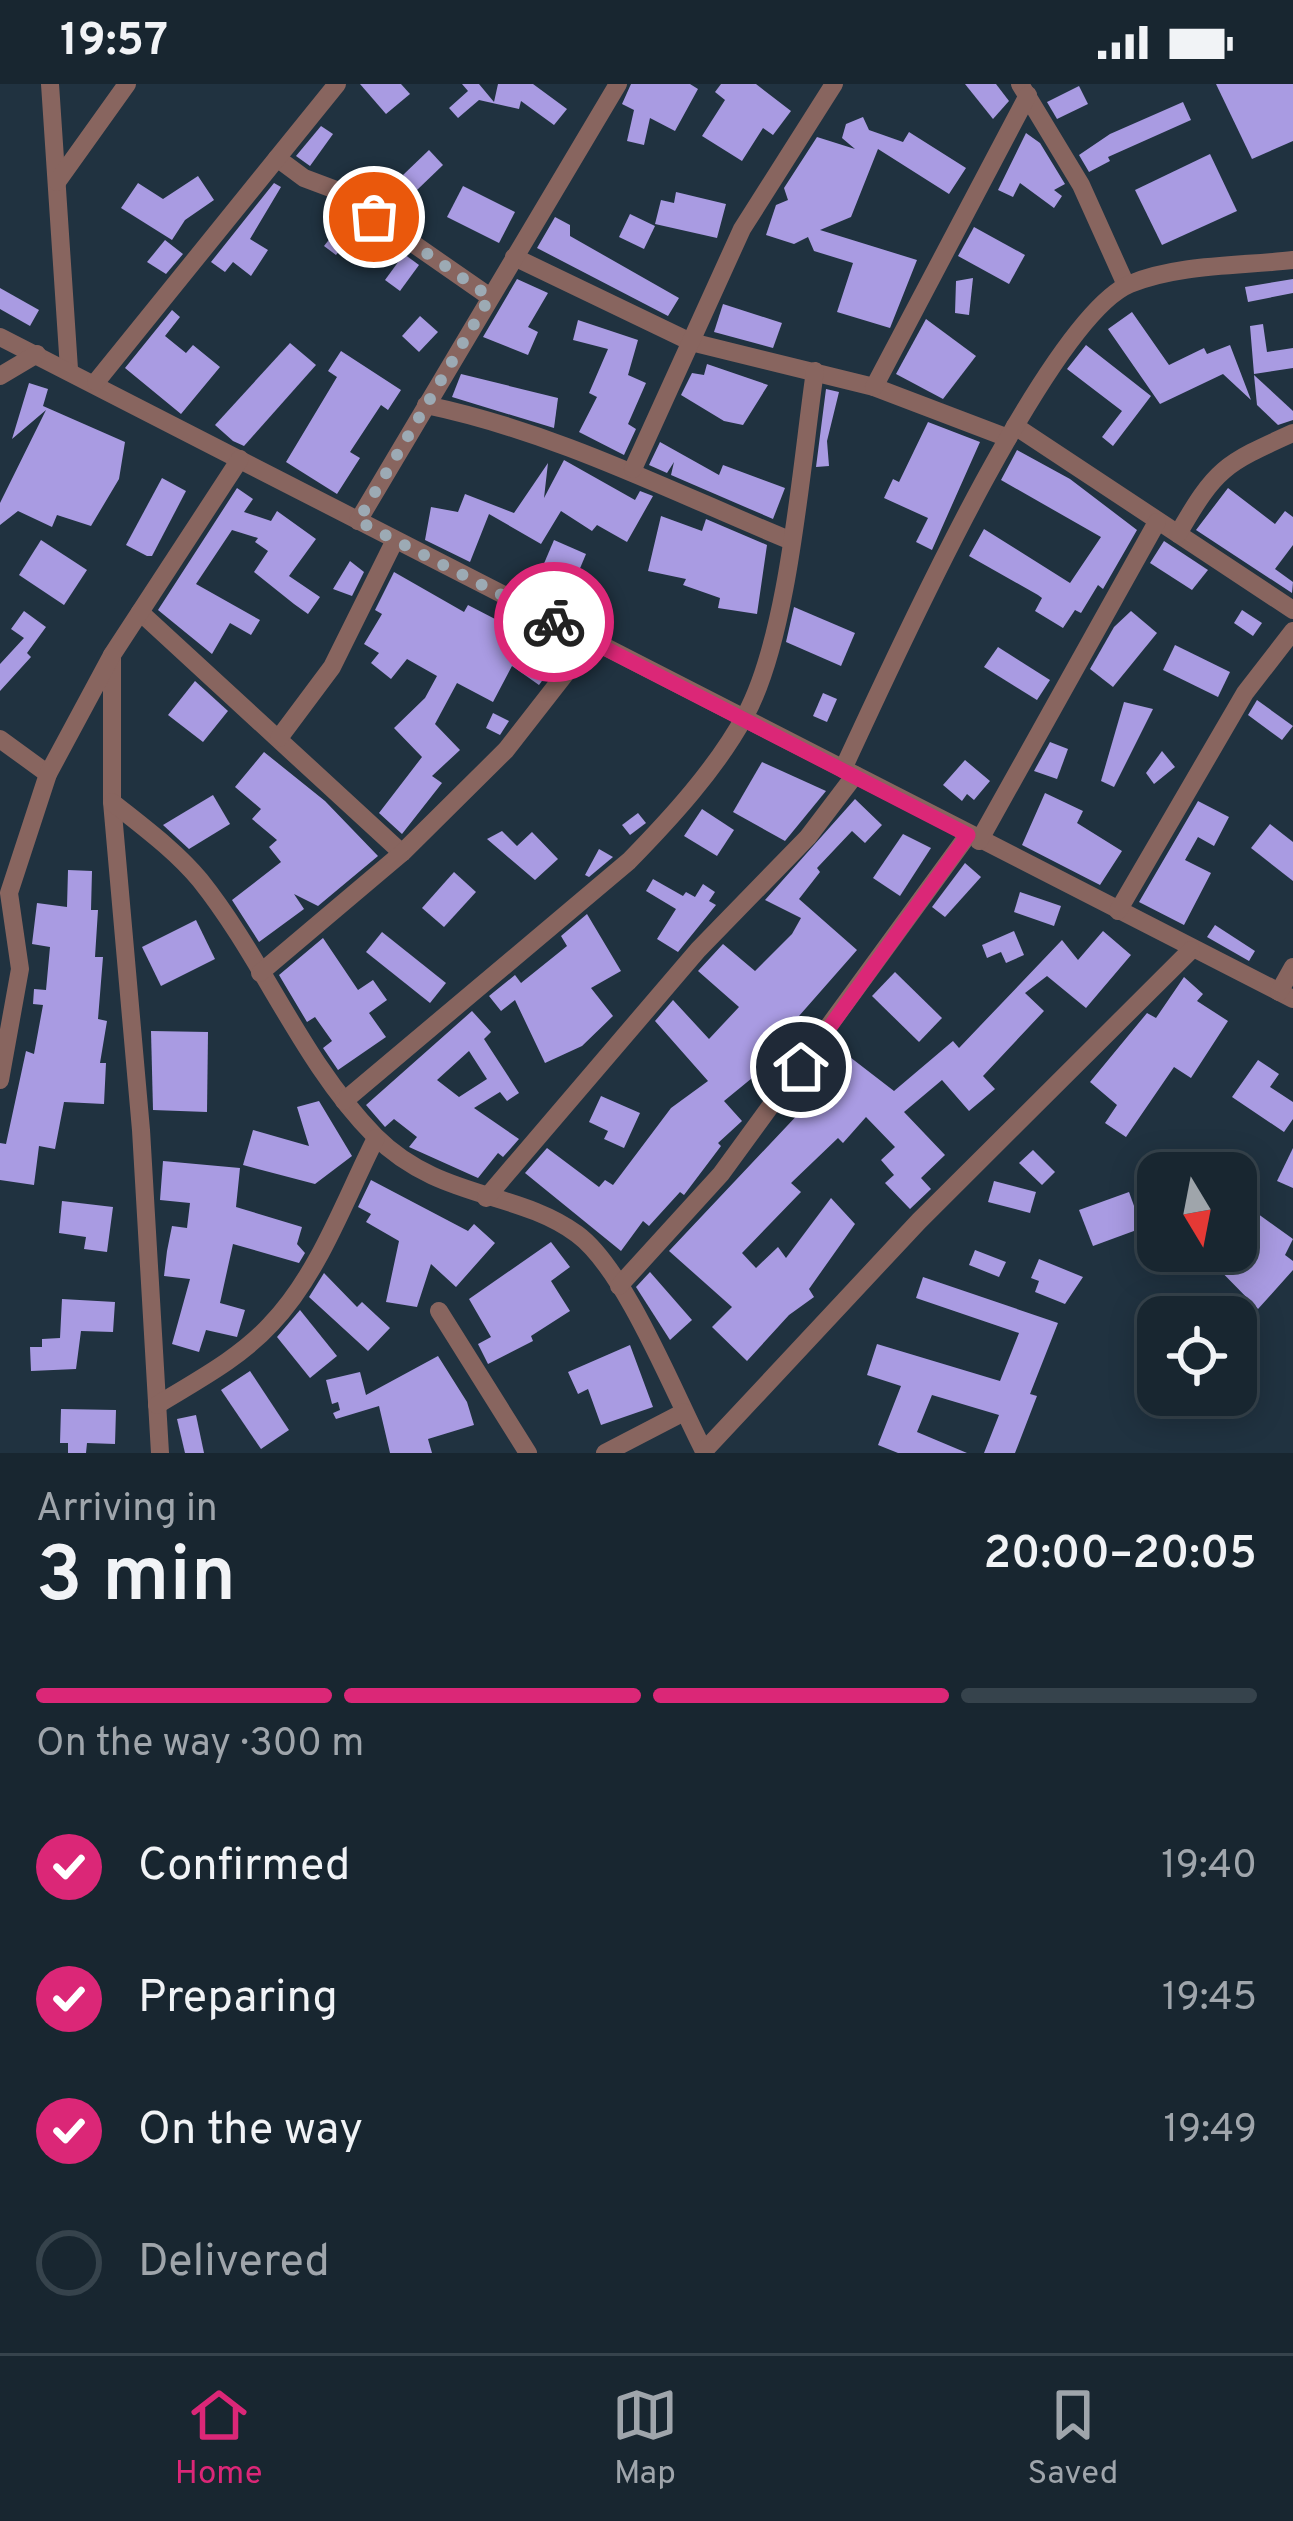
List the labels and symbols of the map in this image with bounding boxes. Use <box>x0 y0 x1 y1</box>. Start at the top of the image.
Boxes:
pin <box>323 166 425 268</box>
courier <box>494 562 614 682</box>
pin <box>750 1016 852 1118</box>
north arrow <box>1137 1152 1257 1272</box>

